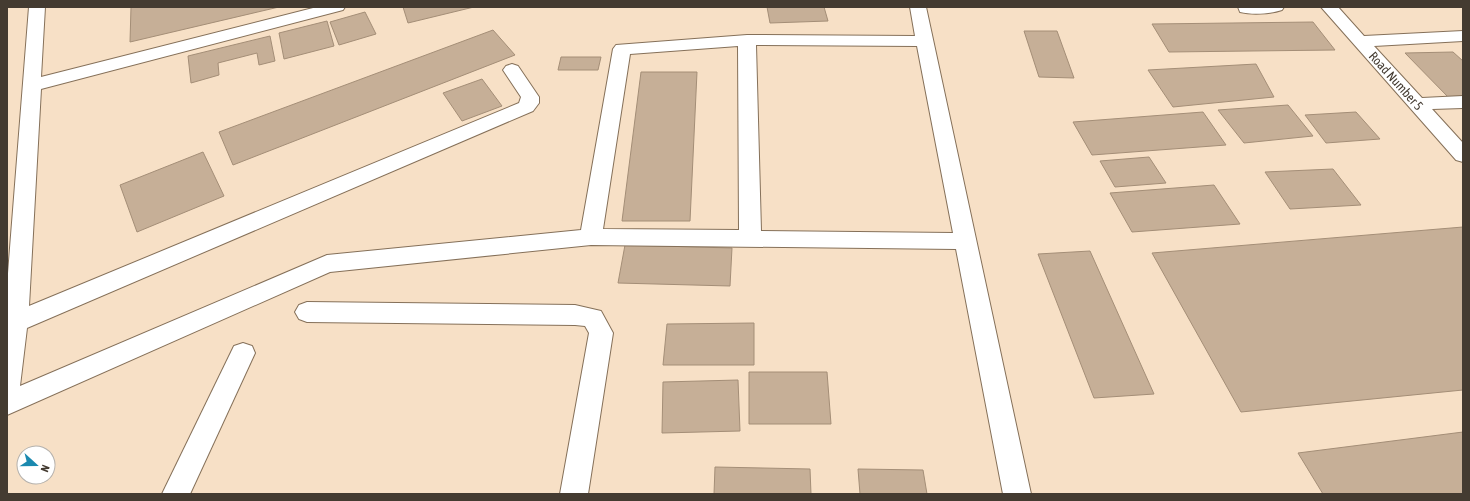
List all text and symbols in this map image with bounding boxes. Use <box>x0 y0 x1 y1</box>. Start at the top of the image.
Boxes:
street label: Road Number 5 <box>1366 49 1426 113</box>
north arrow <box>16 445 56 485</box>
text: N <box>39 463 52 474</box>

